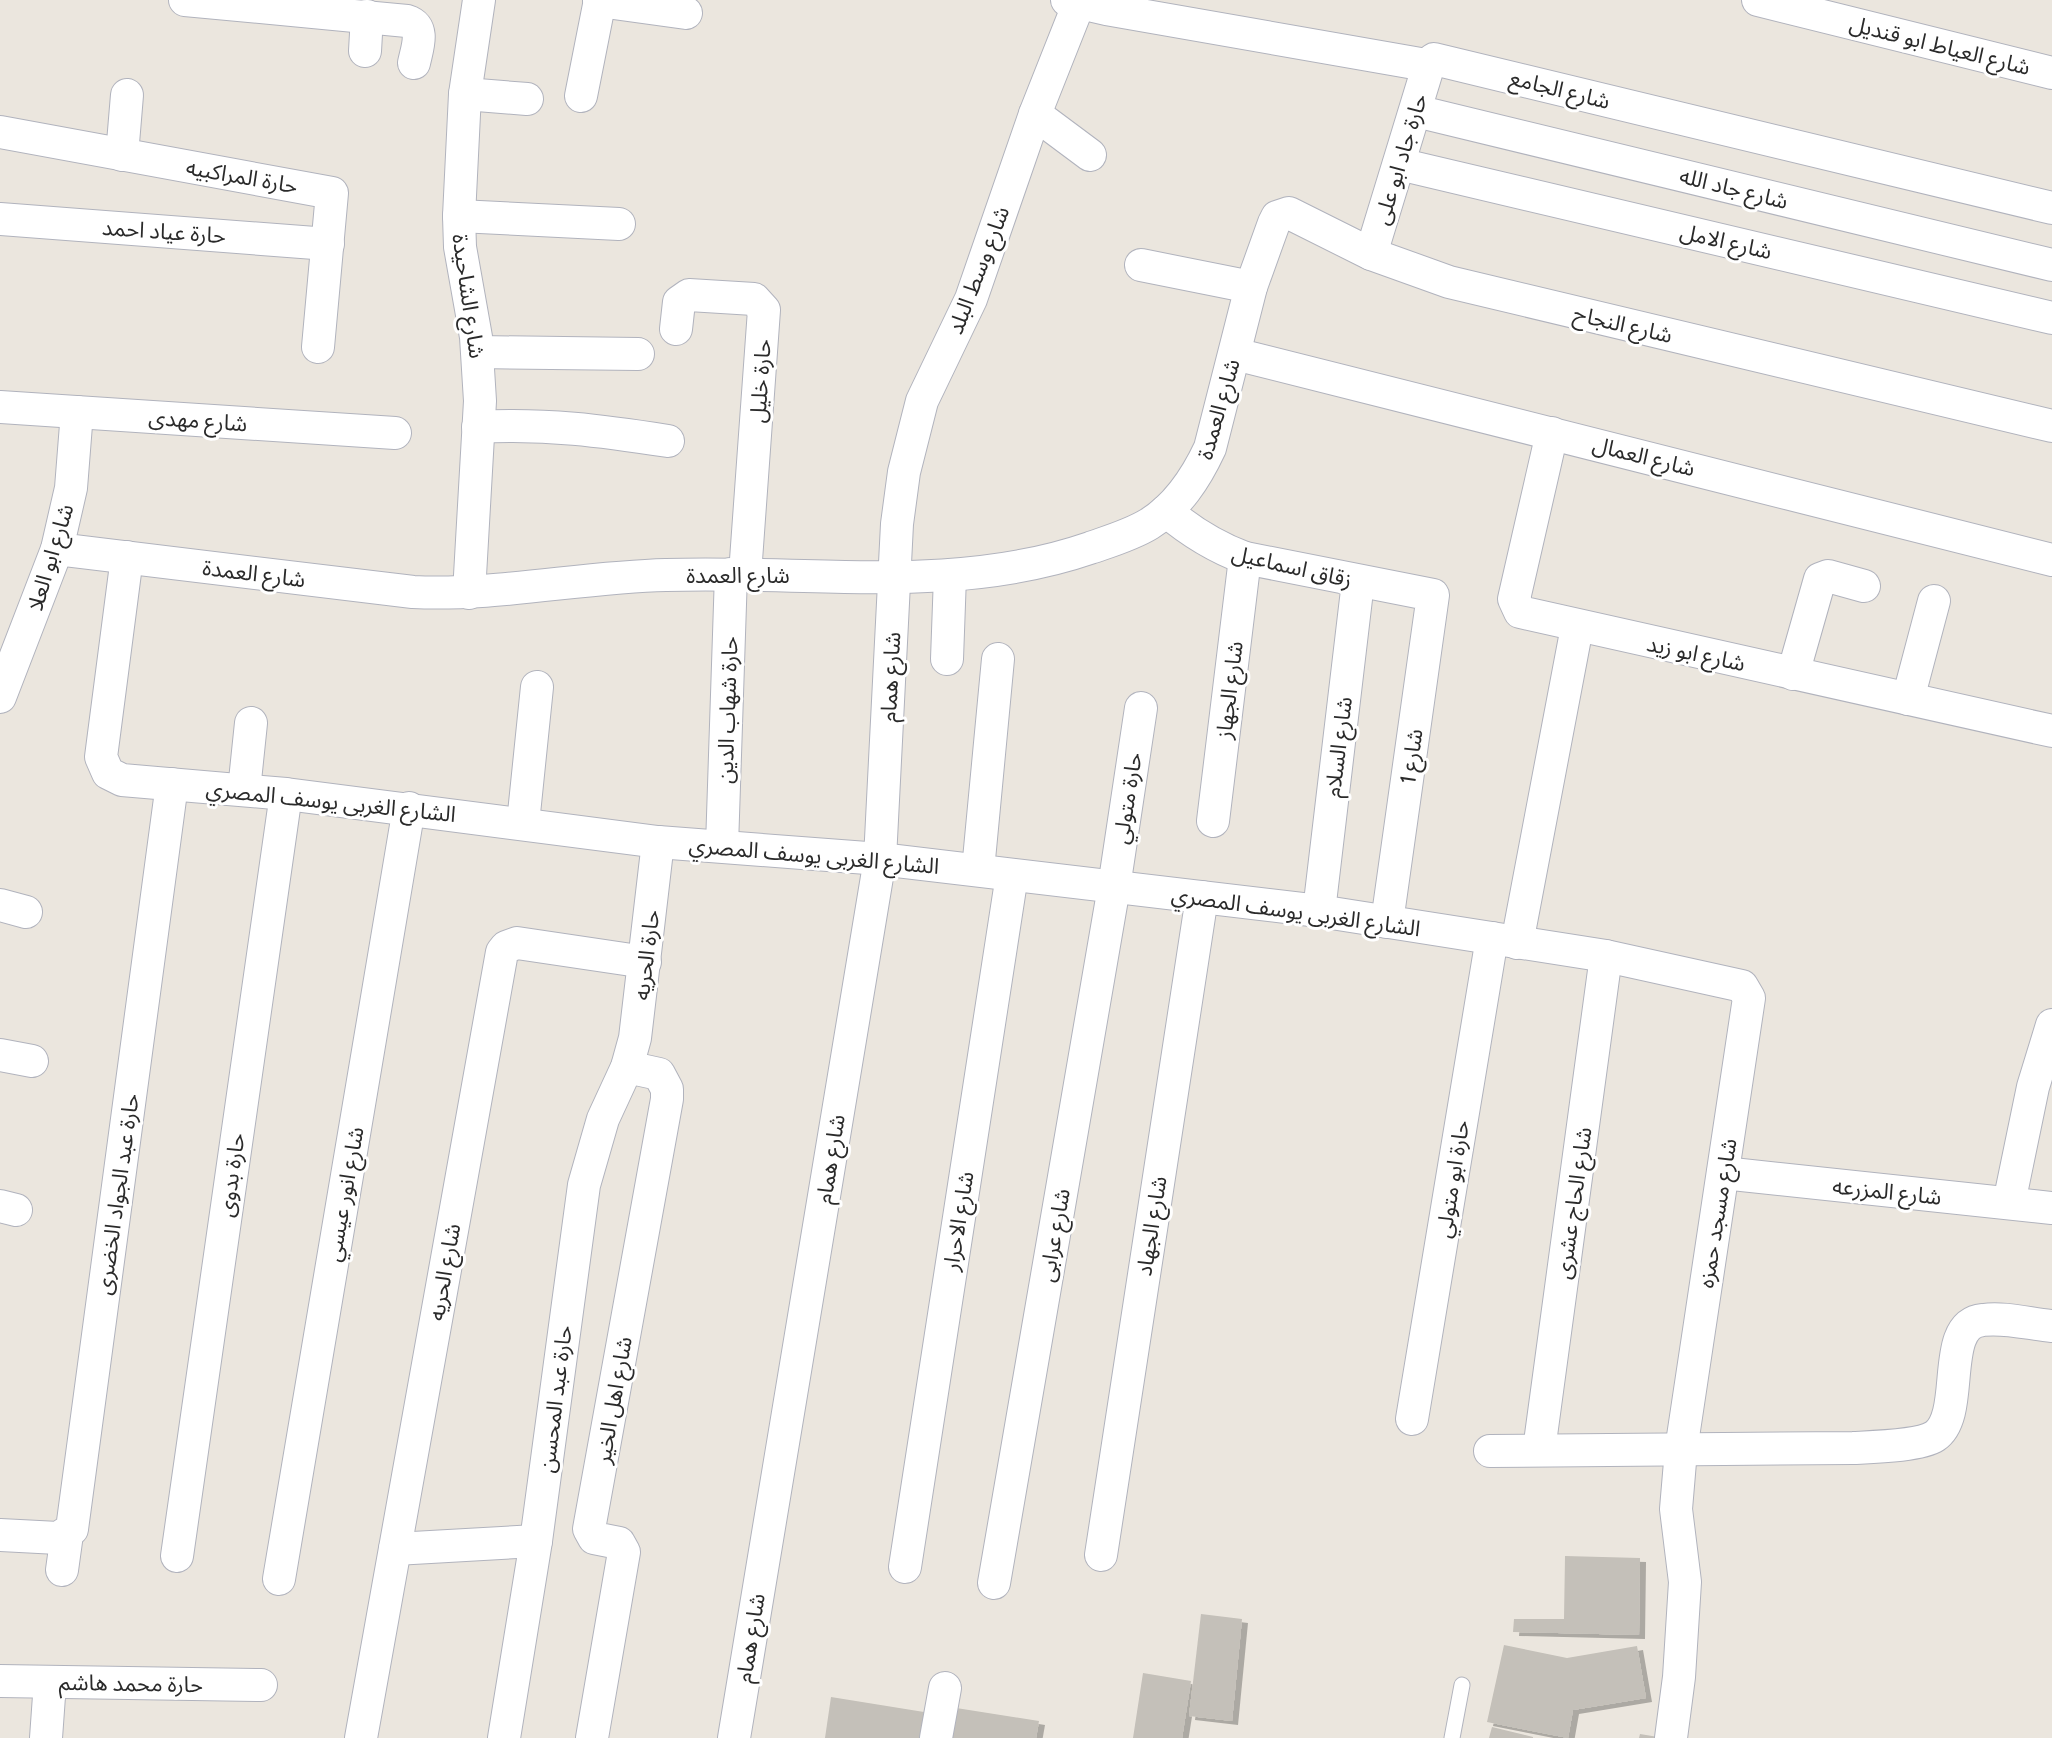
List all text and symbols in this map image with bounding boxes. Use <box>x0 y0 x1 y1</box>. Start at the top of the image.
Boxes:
street label: شارع العياط ابو قنديل <box>1846 10 2033 84</box>
street label: شارع الجامع <box>1506 64 1613 118</box>
street label: حارة جاد ابو على <box>1368 90 1433 228</box>
street label: حارة المراكبيه <box>184 153 300 200</box>
street label: شارع جاد الله <box>1676 162 1791 218</box>
street label: شارع وسط البلد <box>942 202 1018 339</box>
street label: حارة عياد احمد <box>101 214 227 249</box>
street label: شارع الامل <box>1677 218 1774 268</box>
street label: شارع الشاحيدة <box>443 232 491 361</box>
street label: شارع النجاح <box>1570 300 1675 352</box>
street label: حارة خليل <box>744 338 777 424</box>
street label: شارع العمدة <box>1191 356 1249 463</box>
street label: شارع مهدى <box>147 404 248 440</box>
street label: شارع العمال <box>1589 431 1698 485</box>
street label: شارع ابو العلا <box>21 501 82 615</box>
street label: زقاق اسماعيل <box>1229 540 1355 593</box>
street label: شارع العمدة <box>201 554 307 596</box>
street label: شارع العمدة <box>686 562 790 592</box>
street label: شارع ابو زيد <box>1644 630 1748 680</box>
street label: شارع همام <box>875 631 909 723</box>
street label: حارة شهاب الدين <box>711 636 744 784</box>
street label: شارع الجهاز <box>1210 640 1252 742</box>
street label: شارع السلام <box>1319 695 1361 799</box>
street label: شارع 1 <box>1394 727 1432 786</box>
street label: حارة متولي <box>1107 750 1151 846</box>
street label: الشارع الغربى يوسف المصري <box>204 775 457 831</box>
street label: الشارع الغربى يوسف المصري <box>687 831 940 883</box>
street label: الشارع الغربى يوسف المصري <box>1169 881 1422 945</box>
street label: حارة الحريه <box>628 908 665 1002</box>
street label: حارة عبد الجواد الخضرى <box>90 1092 145 1296</box>
street label: شارع همام <box>810 1112 854 1206</box>
street label: حارة ابو متولي <box>1430 1118 1478 1240</box>
street label: شارع انور عيسي <box>319 1124 373 1264</box>
street label: شارع الحاج عشرى <box>1549 1125 1601 1281</box>
street label: حارة بدوى <box>212 1131 251 1219</box>
street label: شارع مسجد حمزه <box>1692 1136 1746 1290</box>
street label: شارع الاحرار <box>937 1169 983 1274</box>
street label: شارع المزرعه <box>1831 1172 1943 1214</box>
street label: شارع الجهاد <box>1130 1174 1176 1278</box>
street label: شارع عرابى <box>1033 1186 1079 1284</box>
street label: شارع الحريه <box>423 1221 469 1323</box>
street label: حارة عبد المحسن <box>533 1324 578 1474</box>
street label: شارع اهل الخير <box>589 1334 641 1467</box>
street label: شارع همام <box>730 1591 774 1685</box>
street label: حارة محمد هاشم <box>59 1669 203 1701</box>

